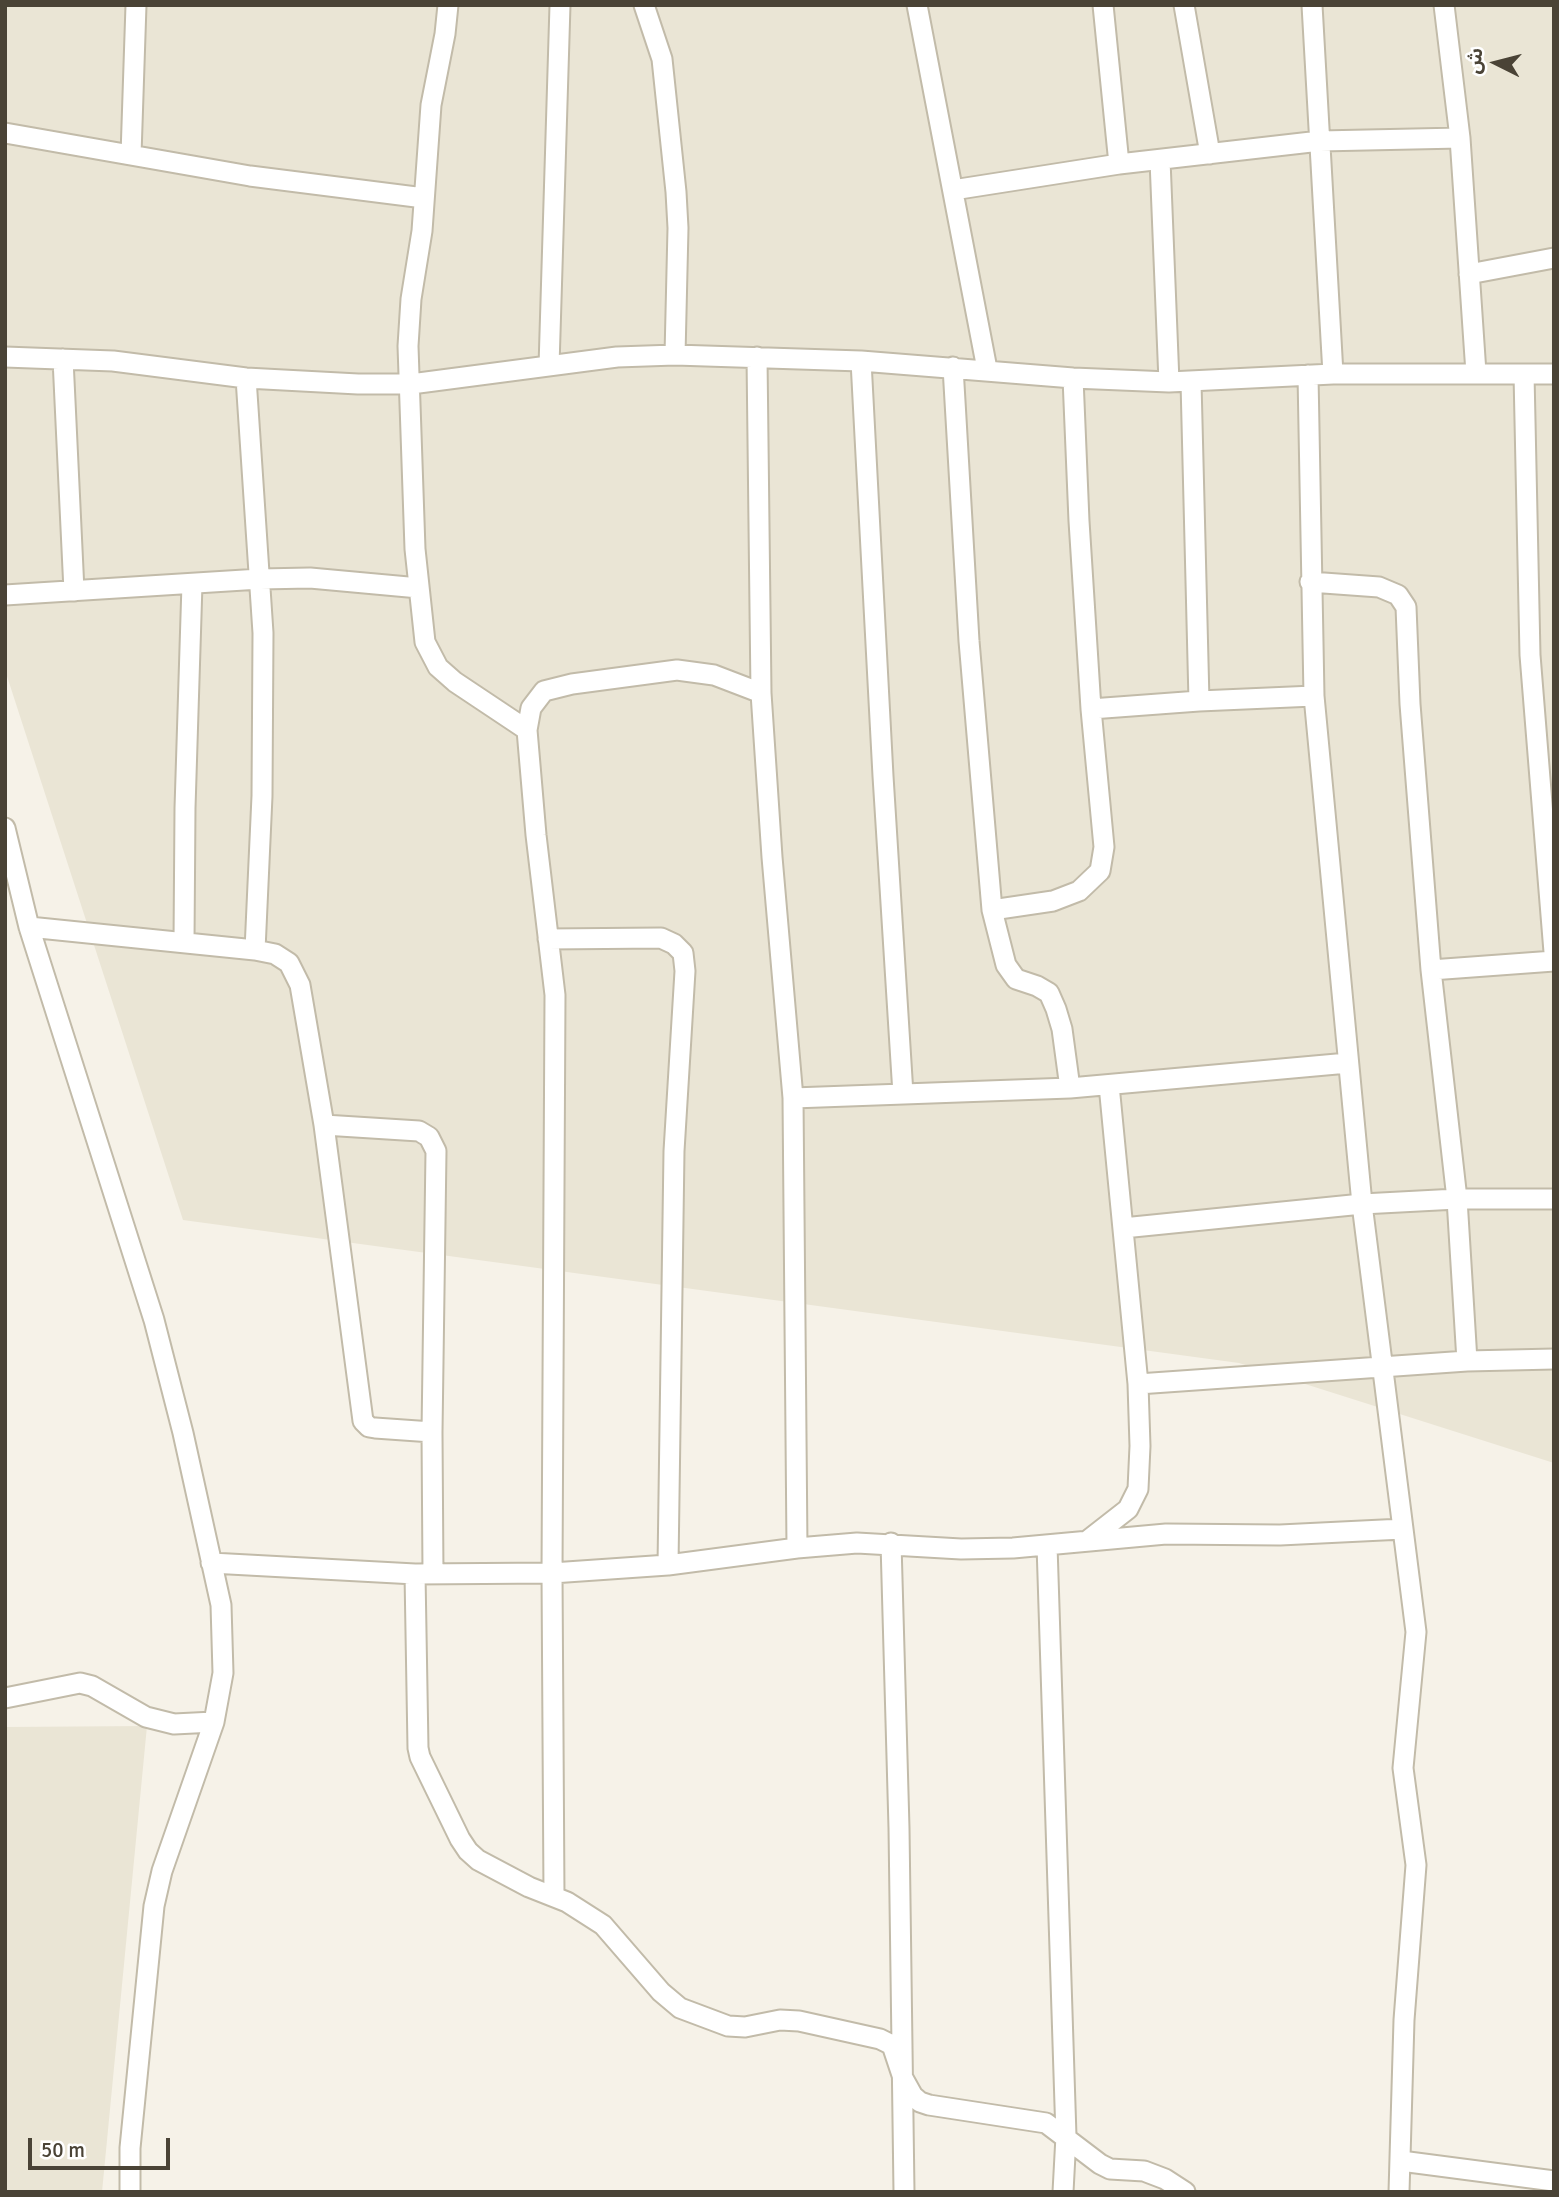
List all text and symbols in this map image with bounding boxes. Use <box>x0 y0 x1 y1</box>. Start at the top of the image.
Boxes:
north arrow <box>1461 28 1531 98</box>
text: ش <box>1462 47 1488 75</box>
scale bar <box>32 2124 173 2168</box>
text: 50 m <box>41 2137 85 2163</box>

